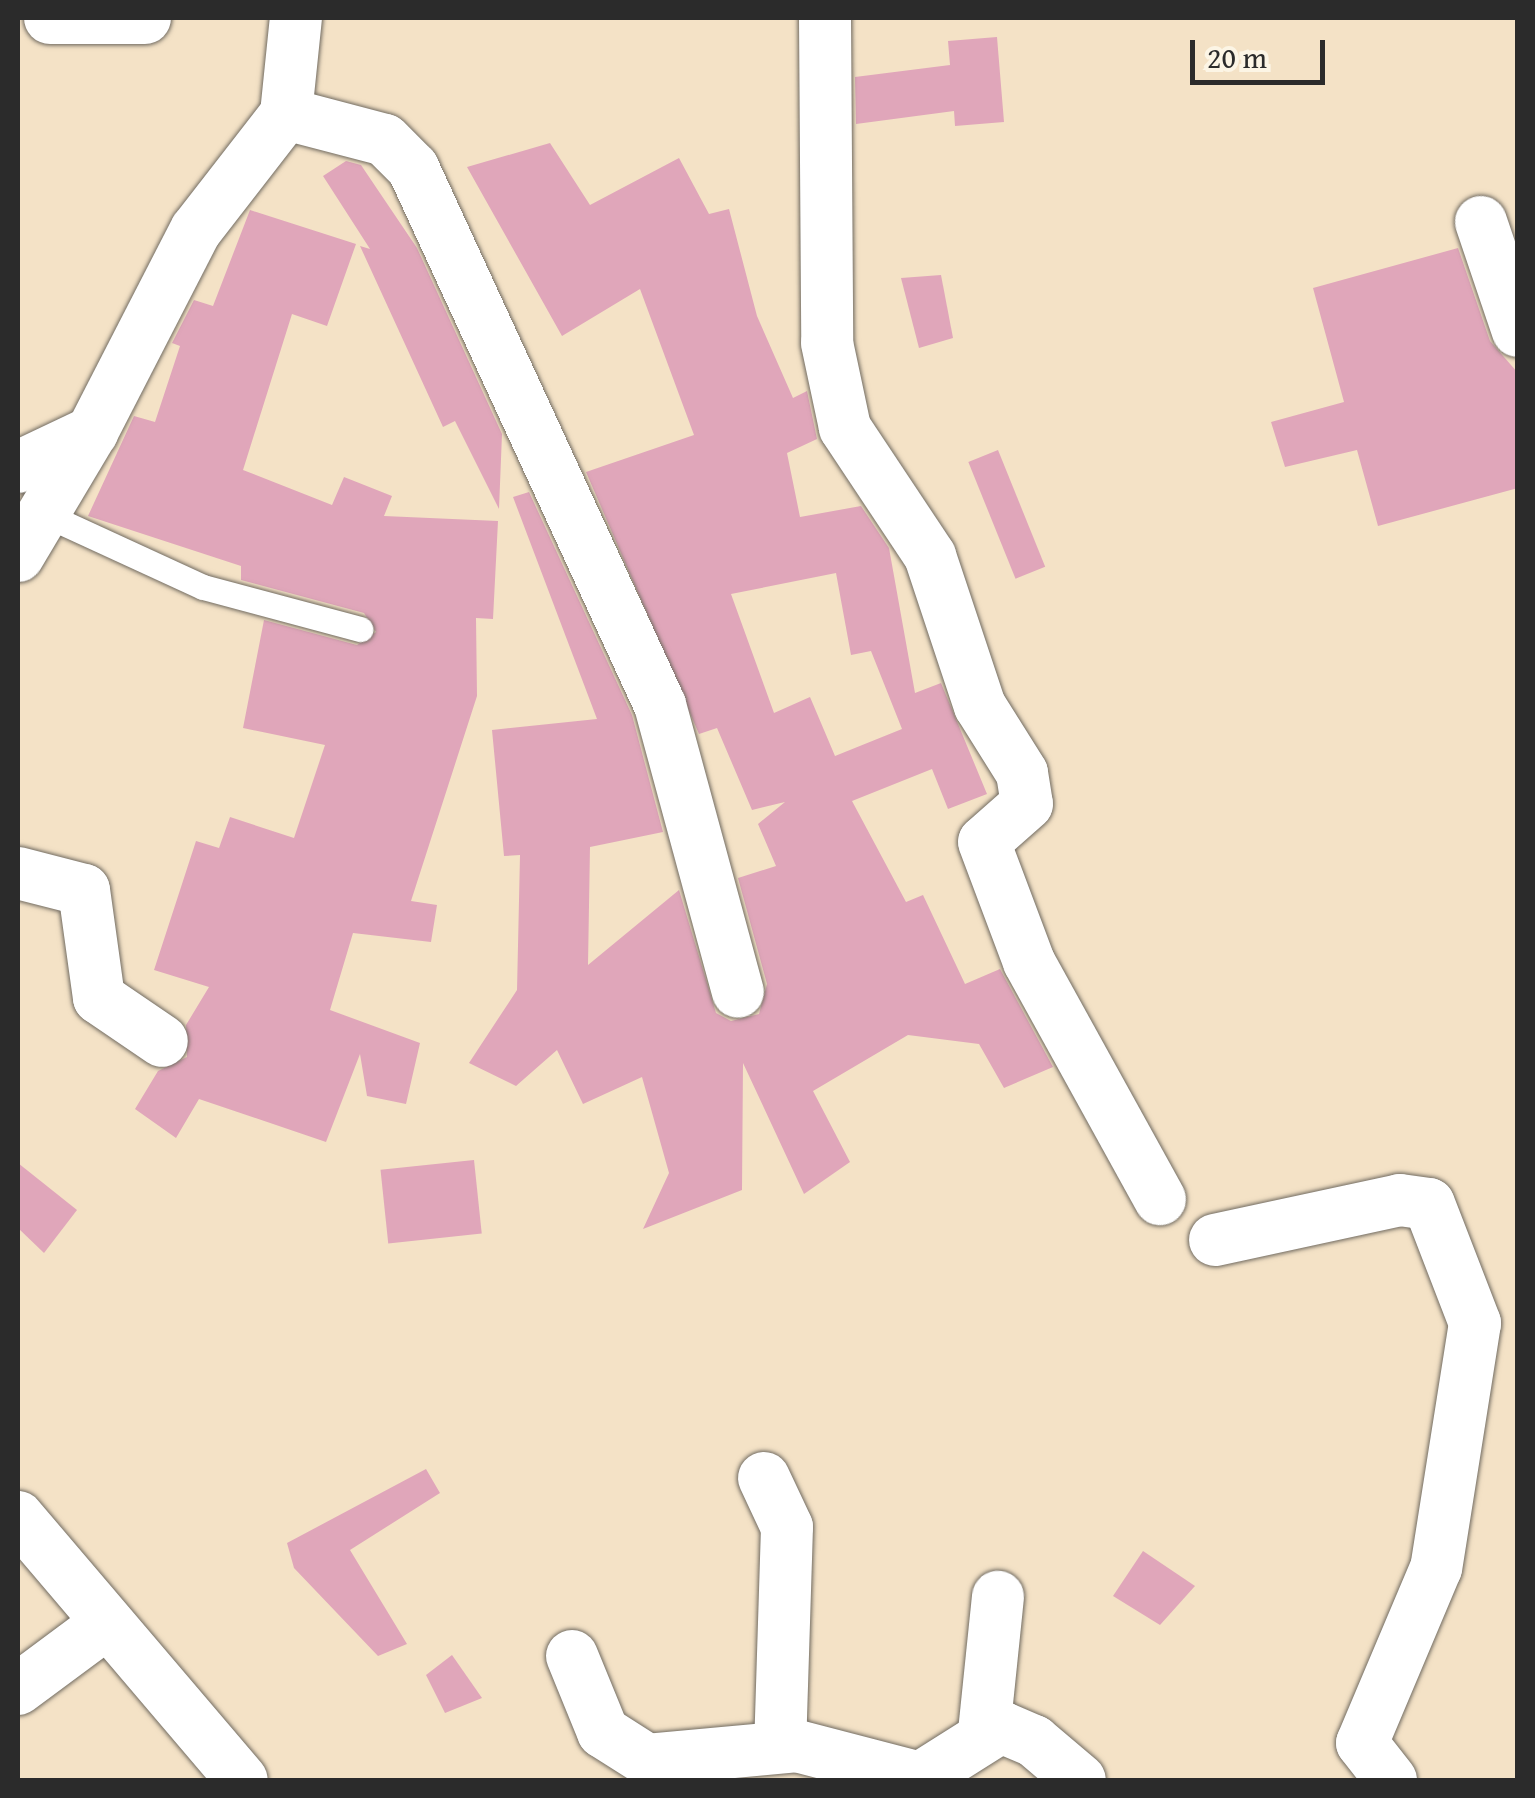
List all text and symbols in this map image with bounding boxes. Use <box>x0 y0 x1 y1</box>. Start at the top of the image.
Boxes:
scale bar <box>1195 20 1330 82</box>
text: 20 m <box>1207 35 1267 79</box>

